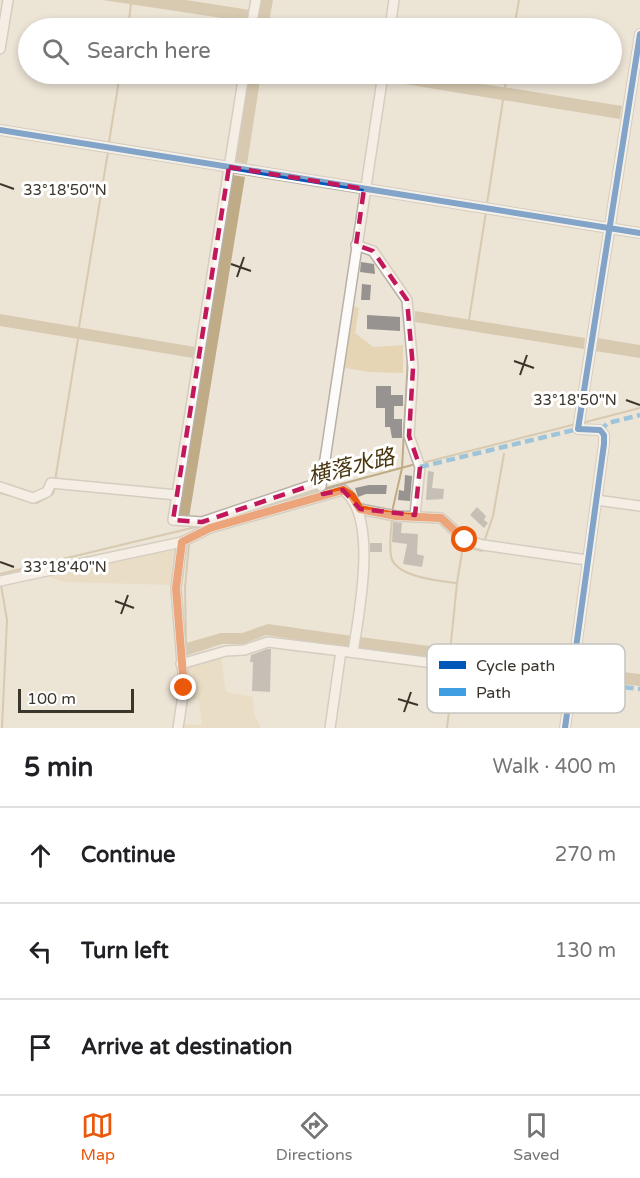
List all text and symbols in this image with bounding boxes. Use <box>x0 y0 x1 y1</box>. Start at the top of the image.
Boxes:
search box <box>18 18 622 84</box>
icon: search <box>39 35 72 68</box>
text: Search here <box>87 38 211 64</box>
text: 33°18'50"N <box>23 181 107 199</box>
text: 33°18'50"N <box>533 391 617 409</box>
water label: 横落水路 <box>305 443 399 490</box>
route start <box>451 526 477 552</box>
text: 33°18'40"N <box>23 558 107 576</box>
legend <box>427 644 625 713</box>
text: Cycle path <box>476 656 555 676</box>
route end <box>170 674 196 700</box>
text: Path <box>476 683 511 703</box>
scale bar <box>18 686 134 714</box>
text: 100 m <box>27 689 76 709</box>
text: 5 min <box>24 752 93 783</box>
text: Walk · 400 m <box>493 755 616 779</box>
icon: ahead <box>24 839 57 872</box>
text: Continue <box>81 842 176 868</box>
text: 270 m <box>555 843 616 867</box>
icon: left <box>24 935 57 968</box>
text: Turn left <box>81 938 169 964</box>
text: 130 m <box>555 939 616 963</box>
icon: arrive <box>24 1031 57 1064</box>
text: Arrive at destination <box>81 1034 292 1060</box>
tab: Map <box>80 1109 115 1165</box>
tab: Directions <box>276 1109 352 1165</box>
tab: Saved <box>513 1109 560 1165</box>

